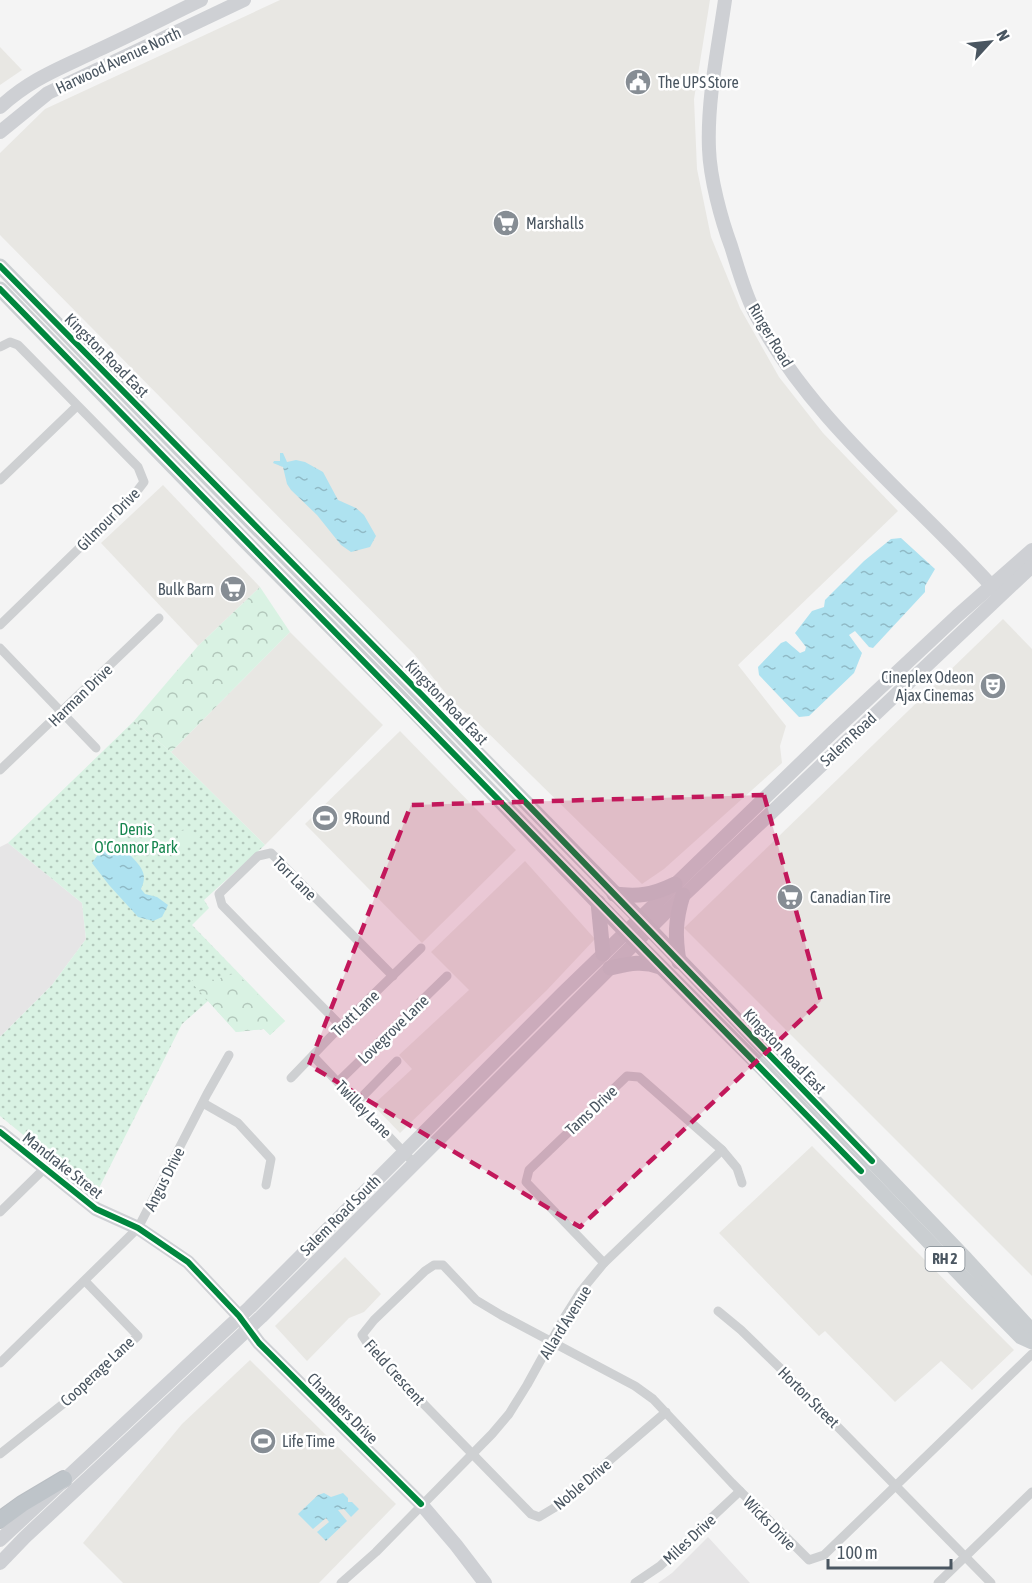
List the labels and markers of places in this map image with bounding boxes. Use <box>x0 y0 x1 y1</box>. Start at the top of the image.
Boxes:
public building icon: The UPS Store <box>623 67 653 97</box>
place label: The UPS Store <box>658 73 739 91</box>
supermarket icon: Marshalls <box>491 208 521 238</box>
place label: Marshalls <box>526 214 584 232</box>
supermarket icon: Bulk Barn <box>218 574 248 604</box>
place label: Bulk Barn <box>158 580 214 598</box>
place label: Cineplex Odeon Ajax Cinemas <box>881 668 974 705</box>
theatre icon: Cineplex Odeon Ajax Cinemas <box>978 671 1008 701</box>
sports icon: 9Round <box>310 803 340 833</box>
place label: 9Round <box>344 809 390 827</box>
supermarket icon: Canadian Tire <box>775 882 805 912</box>
place label: Canadian Tire <box>810 888 891 906</box>
sports icon: Life Time <box>248 1426 278 1456</box>
place label: Life Time <box>282 1432 335 1450</box>

